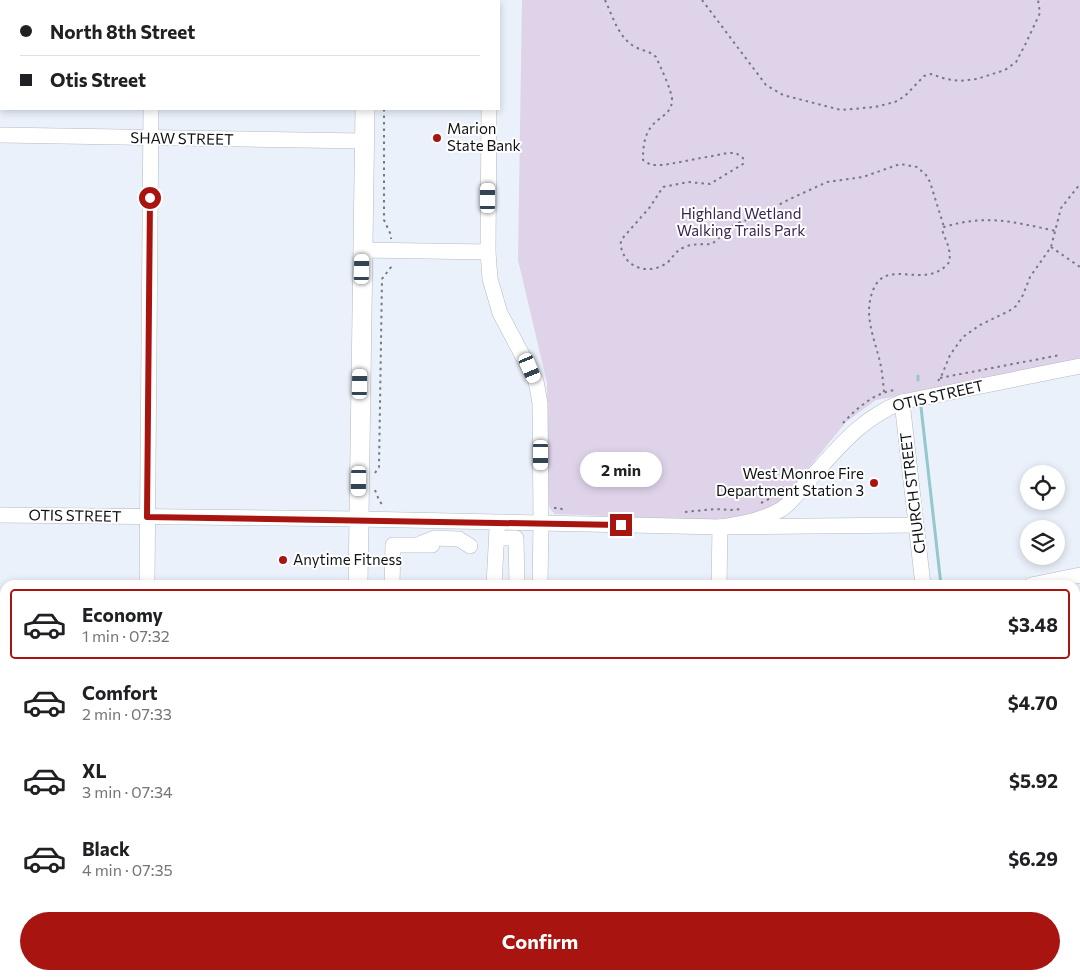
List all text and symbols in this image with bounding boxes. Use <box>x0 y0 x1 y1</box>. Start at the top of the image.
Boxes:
text: North 8th Street <box>50 20 195 43</box>
text: Otis Street <box>50 68 146 91</box>
place label: Marion State Bank <box>447 119 521 154</box>
street label: SHAW STREET <box>130 128 234 148</box>
marker: Marion State Bank <box>431 132 443 144</box>
car <box>480 183 495 213</box>
route start <box>139 187 161 209</box>
park label: Highland Wetland Walking Trails Park <box>677 204 805 239</box>
car <box>354 254 369 284</box>
car <box>517 351 542 385</box>
car <box>352 369 367 399</box>
street label: OTIS STREET <box>890 376 985 414</box>
street label: CHURCH STREET <box>896 431 928 555</box>
car <box>533 440 548 470</box>
callout: 2 min <box>580 452 662 488</box>
text: 2 min <box>601 460 641 479</box>
place label: West Monroe Fire Department Station 3 <box>716 464 864 499</box>
map controls <box>1020 465 1065 565</box>
button: locate <box>1020 465 1065 510</box>
car <box>351 466 366 496</box>
marker: West Monroe Fire Department Station 3 <box>868 477 880 489</box>
street label: OTIS STREET <box>28 505 122 525</box>
route end <box>610 514 632 536</box>
button: layers <box>1020 520 1065 565</box>
place label: Anytime Fitness <box>293 550 402 568</box>
marker: Anytime Fitness <box>277 554 289 566</box>
icon: car <box>22 602 67 647</box>
text: Economy <box>82 603 163 626</box>
text: $3.48 <box>1008 613 1058 636</box>
text: 1 min · 07:32 <box>82 626 170 645</box>
icon: car <box>22 680 67 725</box>
text: Comfort <box>82 681 158 704</box>
text: $4.70 <box>1008 691 1058 714</box>
text: 2 min · 07:33 <box>82 704 172 723</box>
icon: car <box>22 758 67 803</box>
text: XL <box>82 759 107 782</box>
text: $5.92 <box>1009 769 1058 792</box>
text: 3 min · 07:34 <box>82 782 173 801</box>
icon: car <box>22 836 67 881</box>
text: Black <box>82 837 130 860</box>
text: $6.29 <box>1008 847 1058 870</box>
text: 4 min · 07:35 <box>82 860 173 879</box>
button: Confirm <box>20 912 1060 970</box>

